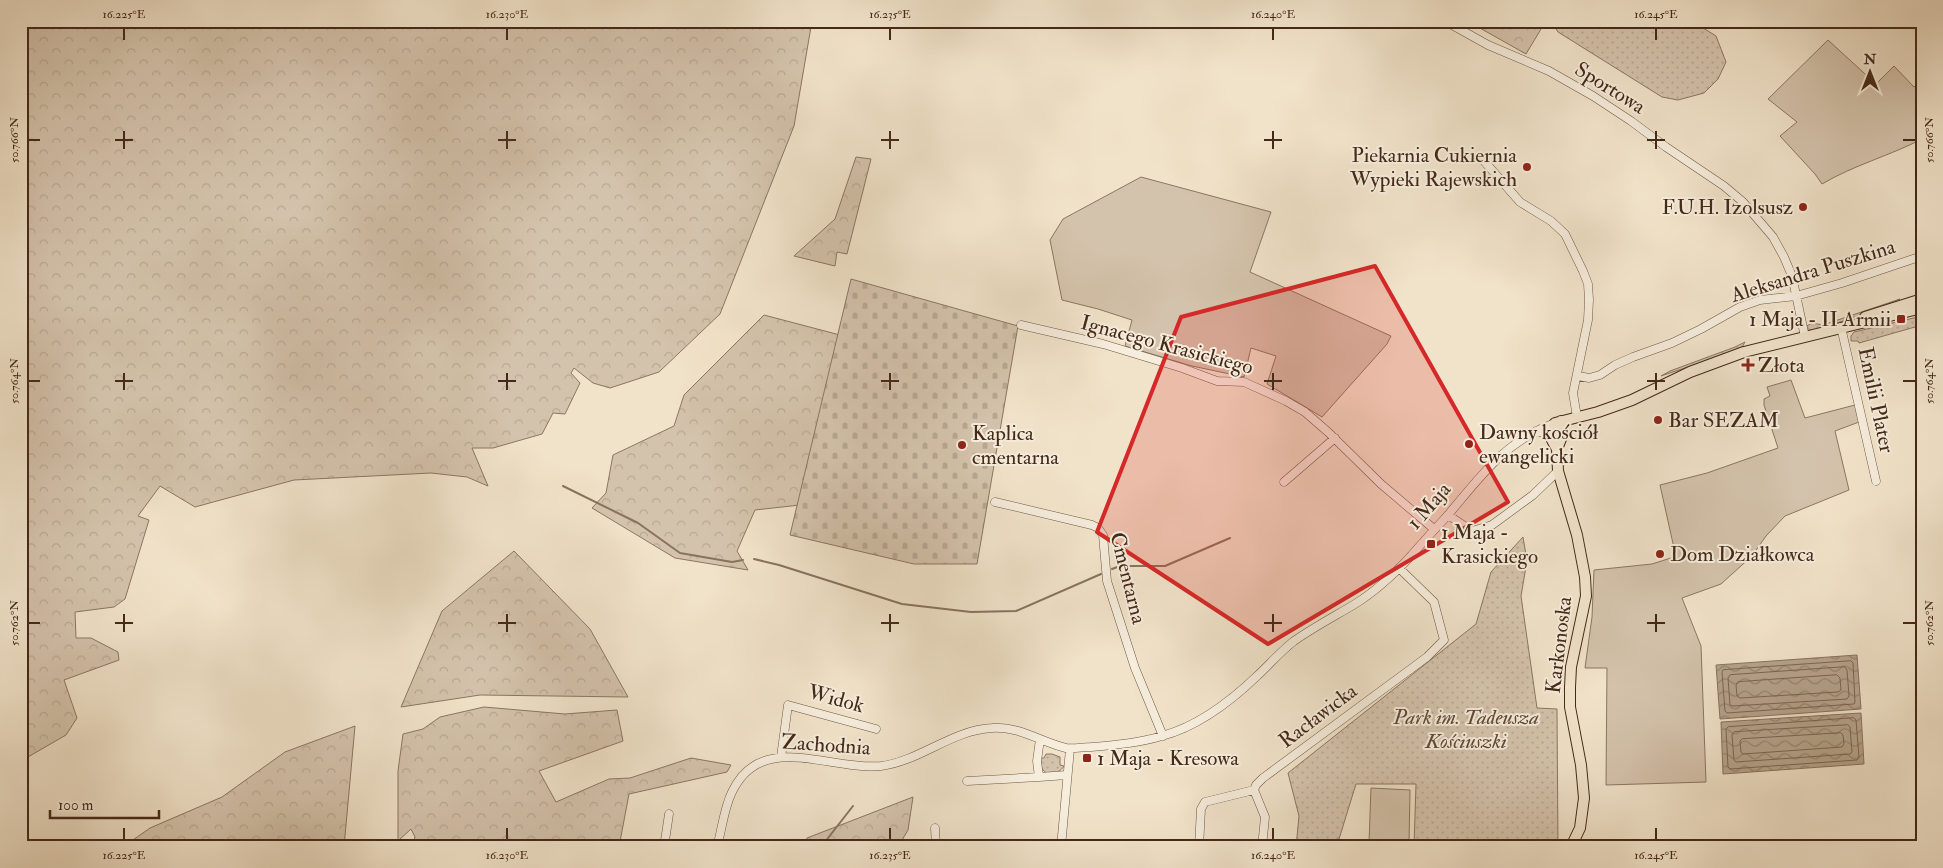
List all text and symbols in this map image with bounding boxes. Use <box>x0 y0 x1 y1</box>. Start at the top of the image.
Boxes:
text: 16.225°E <box>103 7 146 22</box>
text: 16.230°E <box>486 7 529 22</box>
text: 16.235°E <box>869 7 911 22</box>
text: 16.240°E <box>1251 7 1295 22</box>
text: 16.245°E <box>1634 7 1678 22</box>
north arrow <box>1846 48 1896 98</box>
text: N <box>1863 51 1877 68</box>
street label: Sportowa <box>1570 56 1651 120</box>
text: 50.766°N <box>7 117 22 163</box>
text: 50.766°N <box>1922 117 1937 163</box>
place label: Piekarnia Cukiernia Wypieki Rajewskich <box>1349 142 1517 193</box>
marker: Piekarnia Cukiernia Wypieki Rajewskich <box>1521 161 1533 173</box>
place label: F.U.H. Izolsusz <box>1662 194 1793 221</box>
marker: F.U.H. Izolsusz <box>1797 201 1809 213</box>
street label: Aleksandra Puszkina <box>1726 233 1899 309</box>
place label: 1 Maja - II Armii <box>1749 306 1891 333</box>
street label: Ignacego Krasickiego <box>1078 309 1256 381</box>
marker: 1 Maja - II Armii <box>1895 313 1907 325</box>
street label: Emilii Plater <box>1852 345 1900 456</box>
place label: Złota <box>1758 352 1805 379</box>
text: 50.764°N <box>7 358 22 404</box>
text: 50.764°N <box>1922 358 1937 404</box>
marker: Złota <box>1742 359 1754 371</box>
place label: Bar SEZAM <box>1668 407 1779 434</box>
marker: Bar SEZAM <box>1652 414 1664 426</box>
place label: Dawny kościół ewangelicki <box>1479 419 1599 470</box>
place label: Kaplica cmentarna <box>972 420 1059 471</box>
marker: Dawny kościół ewangelicki <box>1463 438 1475 450</box>
marker: Kaplica cmentarna <box>956 439 968 451</box>
street label: 1 Maja <box>1401 476 1457 535</box>
place label: 1 Maja - Krasickiego <box>1441 519 1538 570</box>
street label: Cmentarna <box>1104 529 1153 627</box>
marker: 1 Maja - Krasickiego <box>1425 538 1437 550</box>
place label: Dom Działkowca <box>1670 541 1815 568</box>
marker: Dom Działkowca <box>1654 548 1666 560</box>
street label: Karkonoska <box>1540 595 1578 695</box>
text: 50.762°N <box>7 600 22 646</box>
text: 50.762°N <box>1922 600 1937 646</box>
street label: Widok <box>804 678 867 719</box>
street label: Racławicka <box>1273 678 1363 754</box>
park label: Park im. Tadeusza Kościuszki <box>1392 704 1539 755</box>
street label: Zachodnia <box>780 728 872 762</box>
place label: 1 Maja - Kresowa <box>1097 745 1239 772</box>
marker: 1 Maja - Kresowa <box>1081 752 1093 764</box>
scale bar <box>50 788 159 820</box>
text: 100 m <box>58 796 94 815</box>
text: 16.225°E <box>103 848 146 863</box>
text: 16.230°E <box>486 848 529 863</box>
text: 16.235°E <box>869 848 911 863</box>
text: 16.240°E <box>1251 848 1295 863</box>
text: 16.245°E <box>1634 848 1678 863</box>

